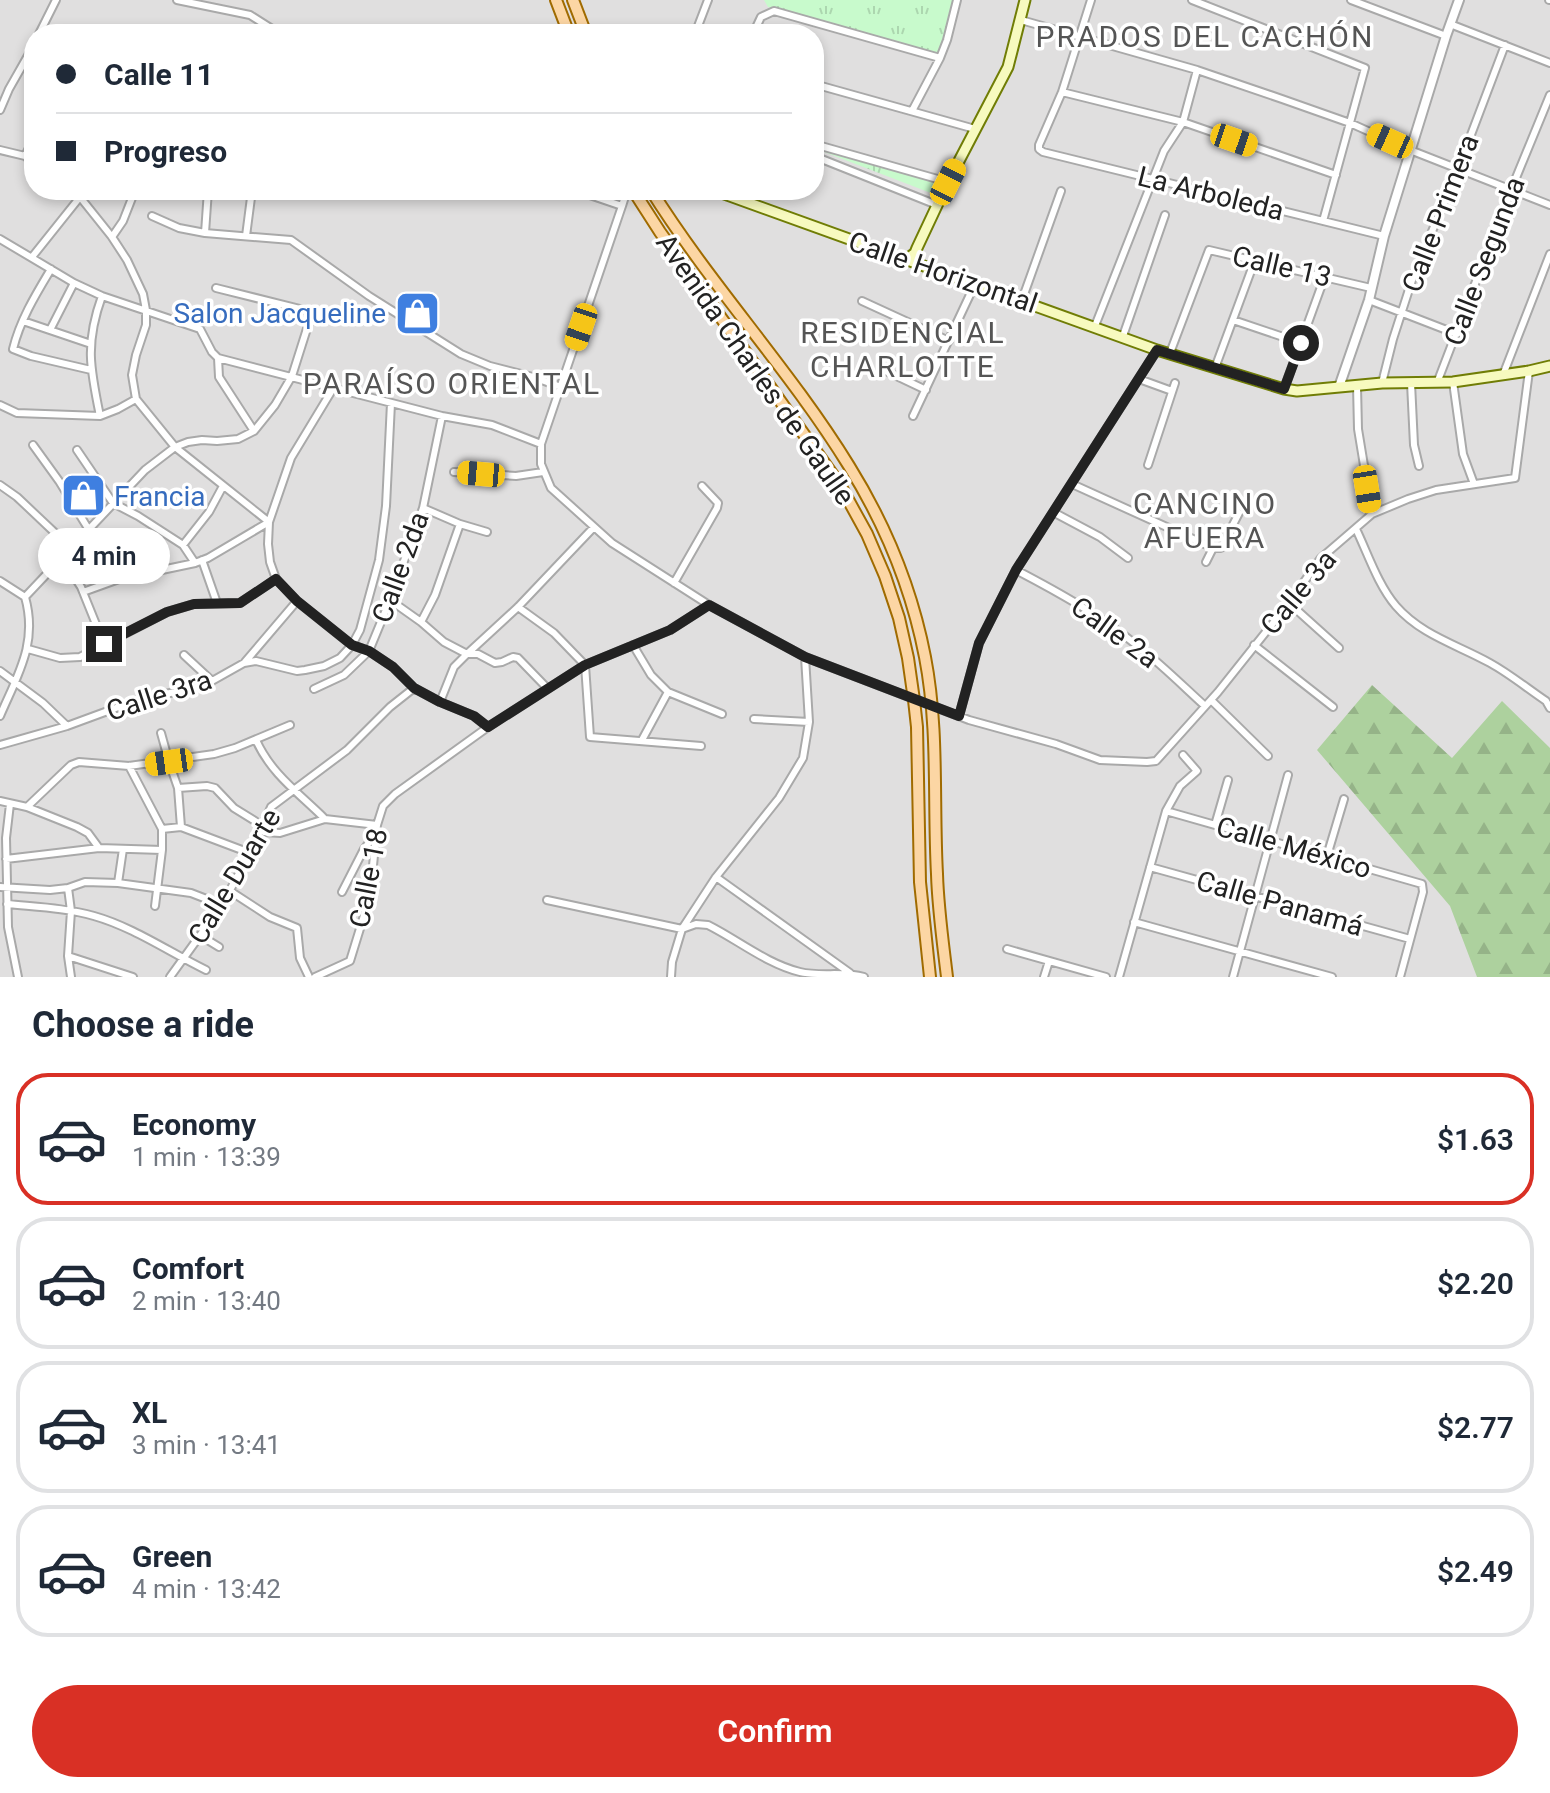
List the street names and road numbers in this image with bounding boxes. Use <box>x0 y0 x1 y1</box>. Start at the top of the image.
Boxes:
street label: Calle Primera <box>1395 130 1486 297</box>
street label: La Arboleda <box>1134 159 1287 228</box>
street label: Calle Segunda <box>1437 172 1532 350</box>
street label: Calle Horizontal <box>844 225 1042 320</box>
street label: Avenida Charles de Gaulle <box>649 227 862 511</box>
street label: Calle 13 <box>1229 239 1334 294</box>
street label: Calle 2da <box>365 507 436 627</box>
street label: Calle 3a <box>1254 543 1343 641</box>
street label: Calle 2a <box>1065 590 1165 675</box>
street label: Calle 3ra <box>102 663 216 728</box>
street label: Calle Duarte <box>181 803 288 950</box>
street label: Calle México <box>1213 810 1375 885</box>
street label: Calle 18 <box>343 826 394 930</box>
street label: Calle Panamá <box>1193 864 1367 943</box>

